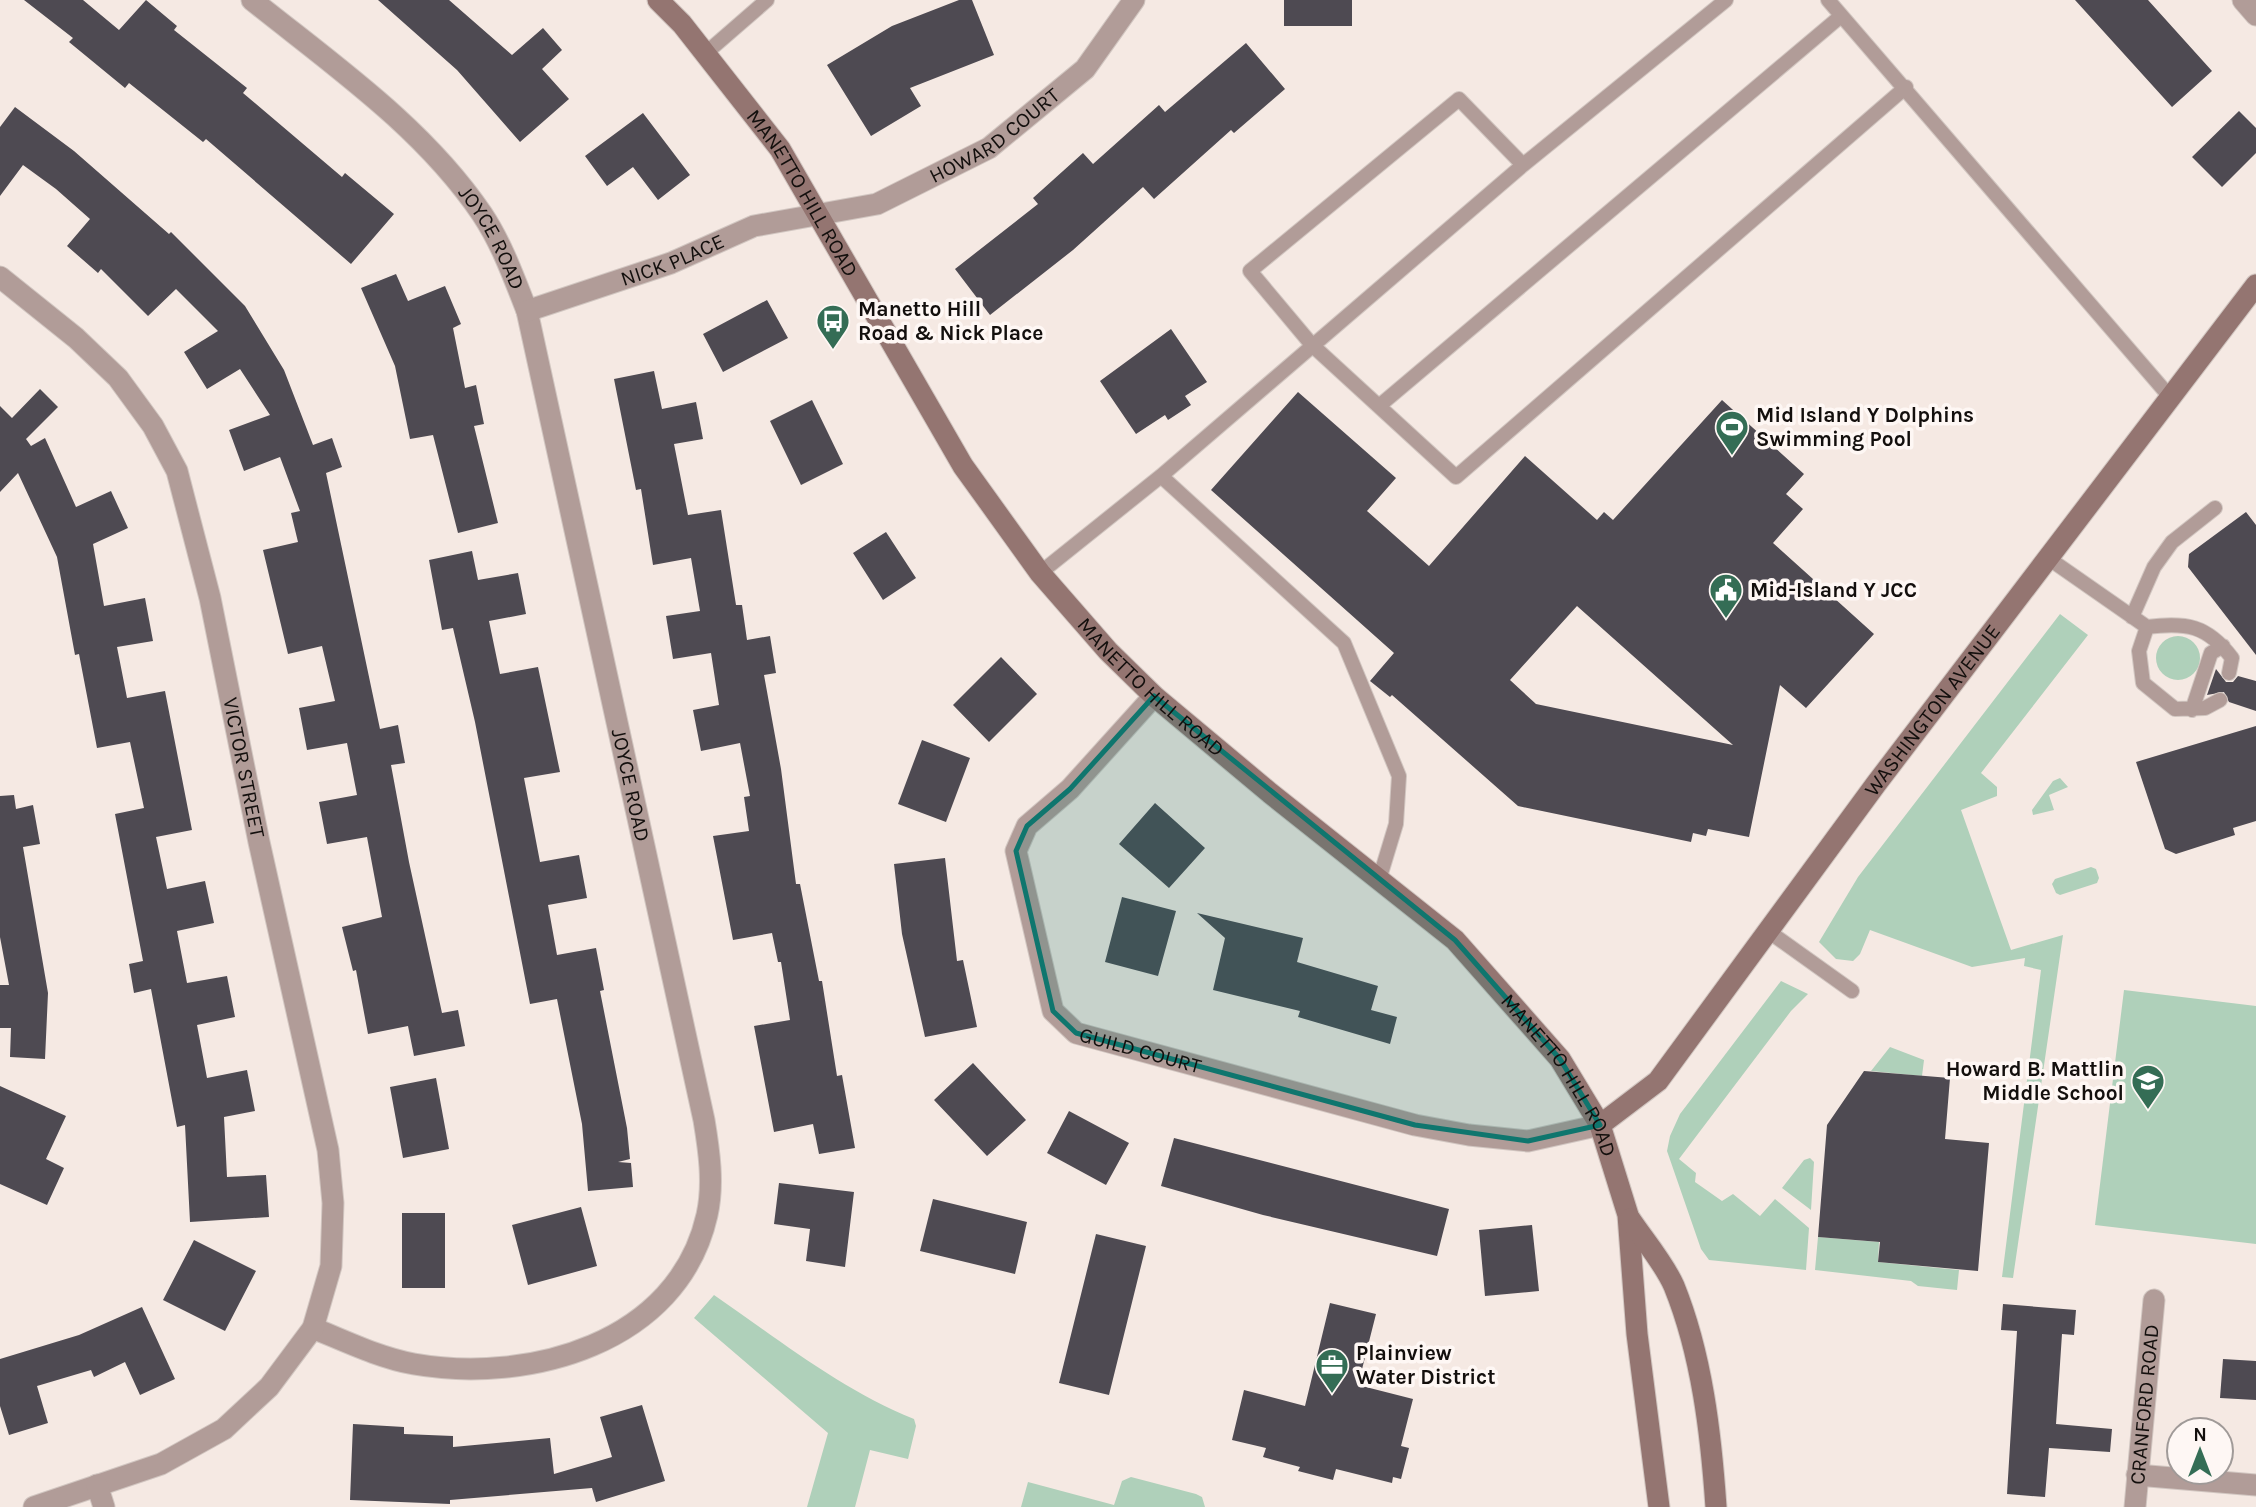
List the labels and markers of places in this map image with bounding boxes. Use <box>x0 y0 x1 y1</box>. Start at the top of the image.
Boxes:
place label: Manetto Hill Road & Nick Place <box>858 297 1043 345</box>
bus stop icon: Manetto Hill Road & Nick Place <box>814 302 852 351</box>
place label: Mid Island Y Dolphins Swimming Pool <box>1756 403 1974 451</box>
sports icon: Mid Island Y Dolphins Swimming Pool <box>1713 408 1751 457</box>
public building icon: Mid-Island Y JCC <box>1707 571 1745 620</box>
place label: Mid-Island Y JCC <box>1750 578 1917 602</box>
place label: Howard B. Mattlin Middle School <box>1946 1057 2124 1105</box>
school or university icon: Howard B. Mattlin Middle School <box>2129 1062 2167 1111</box>
place label: Plainview Water District <box>1356 1341 1496 1389</box>
office icon: Plainview Water District <box>1313 1346 1351 1395</box>

